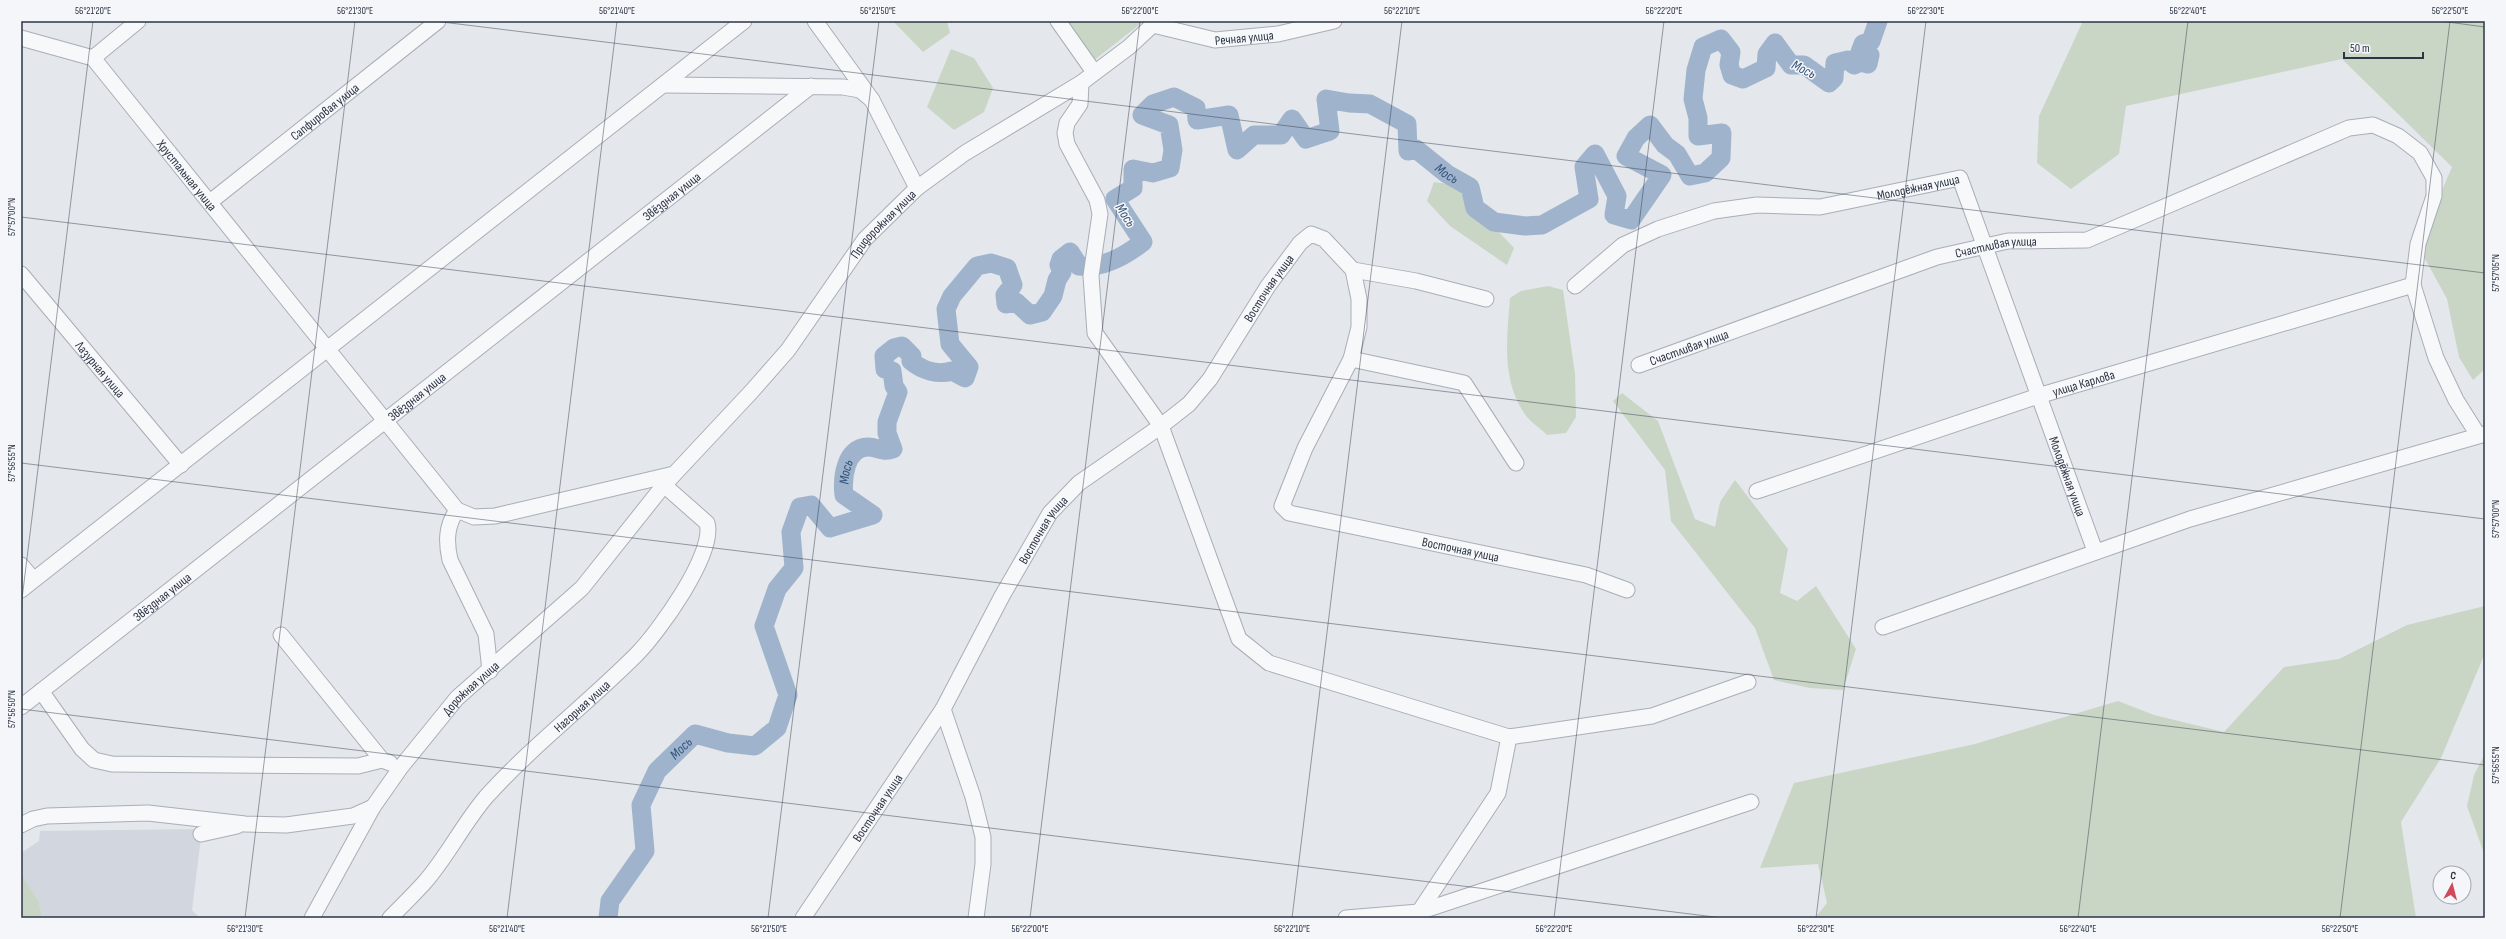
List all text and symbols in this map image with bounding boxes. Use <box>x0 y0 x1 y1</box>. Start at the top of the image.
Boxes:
text: 56°21'20"E <box>75 5 111 17</box>
text: 56°21'30"E <box>337 5 373 17</box>
text: 56°21'40"E <box>599 5 635 17</box>
text: 56°21'50"E <box>860 5 896 17</box>
text: 56°22'00"E <box>1121 5 1159 17</box>
text: 56°22'10"E <box>1384 5 1420 17</box>
text: 56°22'20"E <box>1646 5 1682 17</box>
text: 56°22'30"E <box>1908 5 1944 17</box>
text: 56°22'40"E <box>2170 5 2206 17</box>
text: 56°22'50"E <box>2432 5 2468 17</box>
street label: Речная улица <box>1214 27 1274 49</box>
scale bar <box>2344 34 2423 60</box>
text: 50 m <box>2350 41 2370 56</box>
water label: Мось <box>1789 56 1819 83</box>
street label: Сапфировая улица <box>288 80 362 144</box>
street label: Хрустальная улица <box>152 136 220 214</box>
water label: Мось <box>1431 160 1462 188</box>
street label: Звёздная улица <box>640 169 704 224</box>
street label: Молодёжная улица <box>1876 171 1961 204</box>
street label: Придорожная улица <box>847 187 920 262</box>
text: 57°57'00"N <box>6 198 18 236</box>
water label: Мось <box>1112 200 1140 231</box>
street label: Счастливая улица <box>1954 234 2037 262</box>
street label: Восточная улица <box>1241 251 1298 325</box>
text: 57°57'05"N <box>2490 254 2502 292</box>
street label: Счастливая улица <box>1647 326 1731 370</box>
street label: Лазурная улица <box>71 337 128 401</box>
street label: улица Карлова <box>2051 367 2117 400</box>
street label: Звёздная улица <box>385 369 449 425</box>
street label: Молодёжная улица <box>2045 434 2089 519</box>
text: 57°56'55"N <box>6 444 18 482</box>
water label: Мось <box>835 456 857 485</box>
street label: Восточная улица <box>1015 493 1071 567</box>
text: 57°57'00"N <box>2490 500 2502 538</box>
street label: Восточная улица <box>1420 534 1500 566</box>
street label: Звёздная улица <box>130 569 195 625</box>
street label: Дорожная улица <box>439 658 503 719</box>
street label: Нагорная улица <box>551 677 614 736</box>
text: 57°56'50"N <box>6 690 18 728</box>
water label: Мось <box>666 733 696 763</box>
text: 57°56'55"N <box>2490 746 2502 784</box>
street label: Восточная улица <box>849 771 906 845</box>
north arrow <box>2432 865 2472 905</box>
text: С <box>2450 869 2457 882</box>
text: 56°21'30"E <box>227 923 263 935</box>
text: 56°21'40"E <box>489 923 525 935</box>
text: 56°21'50"E <box>751 923 787 935</box>
text: 56°22'00"E <box>1011 923 1049 935</box>
text: 56°22'10"E <box>1274 923 1310 935</box>
text: 56°22'20"E <box>1536 923 1572 935</box>
text: 56°22'30"E <box>1798 923 1834 935</box>
text: 56°22'40"E <box>2060 923 2096 935</box>
text: 56°22'50"E <box>2322 923 2358 935</box>

